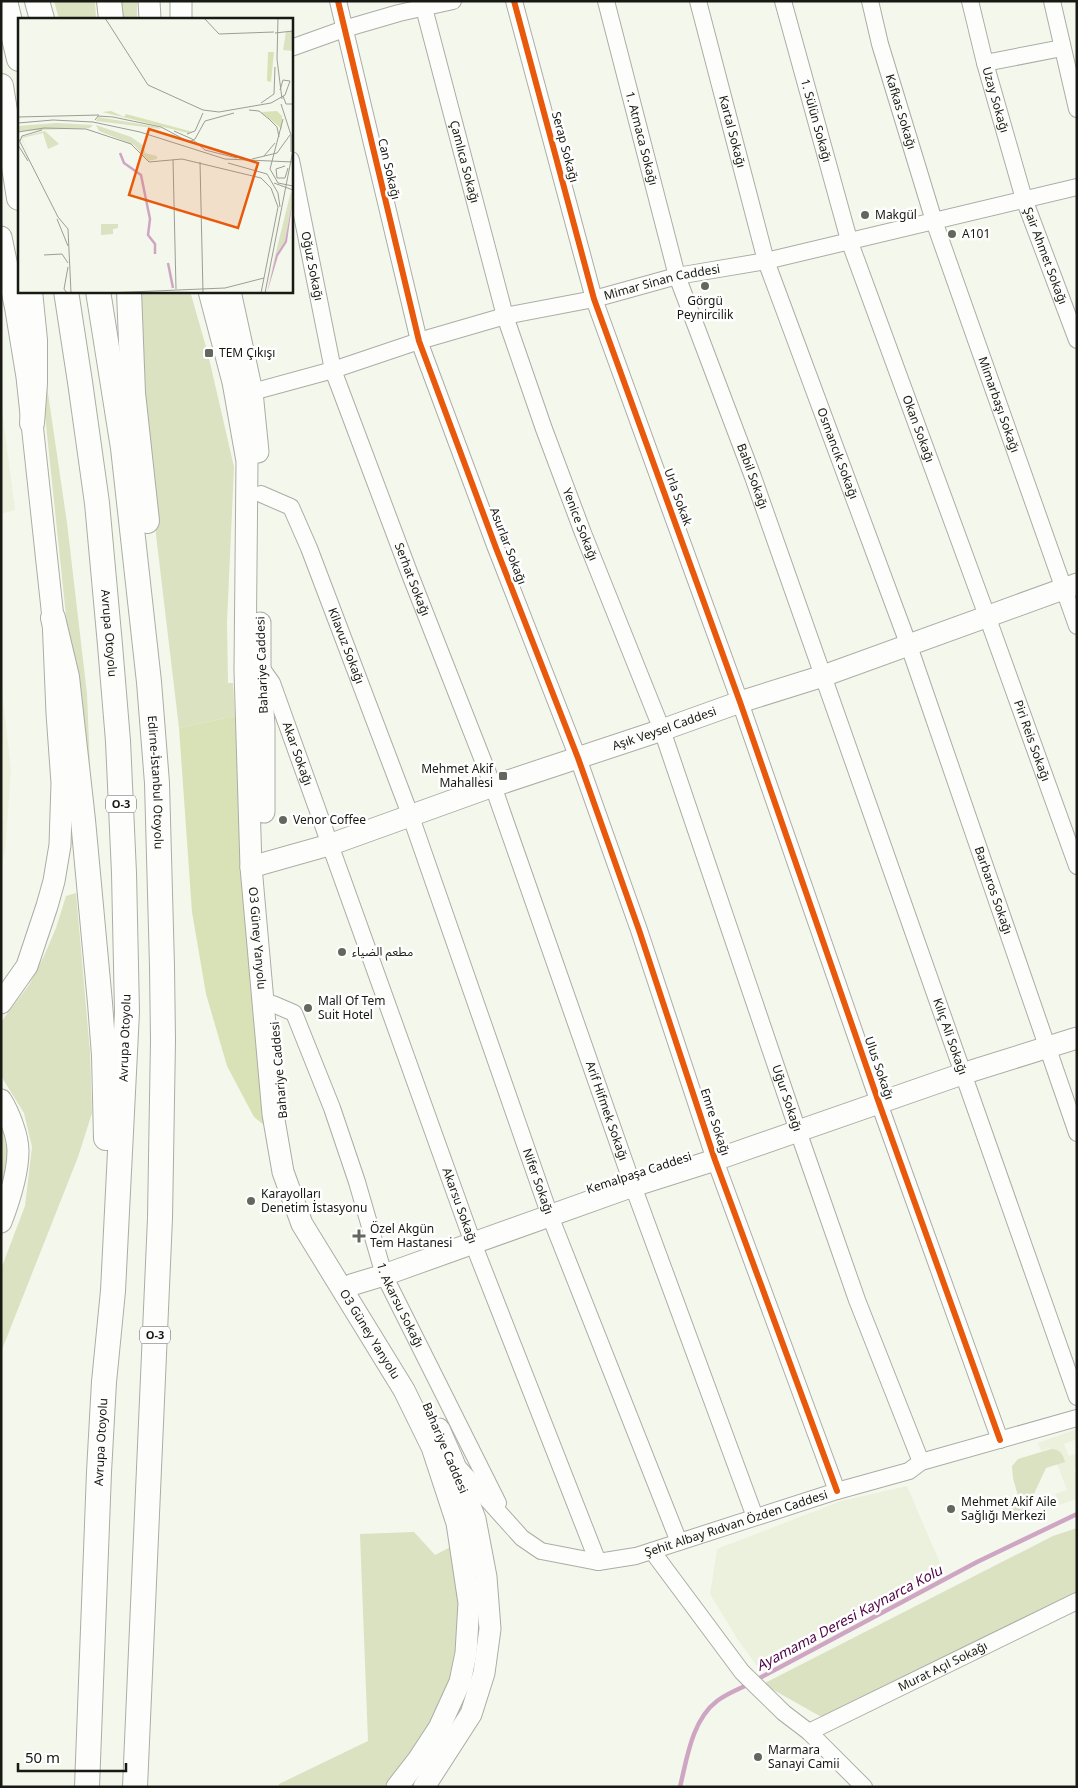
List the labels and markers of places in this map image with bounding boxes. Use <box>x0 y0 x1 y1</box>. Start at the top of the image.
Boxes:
place label: Makgül <box>875 203 917 228</box>
marker: Makgül <box>859 209 871 221</box>
place label: A101 <box>962 222 990 247</box>
marker: A101 <box>946 228 958 240</box>
marker: Görgü Peynircilik <box>699 280 711 292</box>
place label: Görgü Peynircilik <box>677 289 734 328</box>
place label: TEM Çıkışı <box>219 341 275 366</box>
marker: TEM Çıkışı <box>203 347 215 359</box>
place label: Mehmet Akif Mahallesi <box>421 757 494 796</box>
marker: Mehmet Akif Mahallesi <box>497 770 509 782</box>
place label: Venor Coffee <box>293 808 366 833</box>
marker: Venor Coffee <box>277 814 289 826</box>
place label: مطعم الضياء <box>352 940 413 965</box>
marker: مطعم الضياء <box>336 946 348 958</box>
place label: Mall Of Tem Suit Hotel <box>318 989 385 1028</box>
marker: Mall Of Tem Suit Hotel <box>302 1002 314 1014</box>
place label: Karayolları Denetim İstasyonu <box>261 1182 367 1221</box>
marker: Karayolları Denetim İstasyonu <box>245 1195 257 1207</box>
place label: Özel Akgün Tem Hastanesi <box>370 1217 452 1256</box>
marker: Özel Akgün Tem Hastanesi <box>352 1229 366 1243</box>
place label: Mehmet Akif Aile Sağlığı Merkezi <box>961 1490 1057 1529</box>
marker: Mehmet Akif Aile Sağlığı Merkezi <box>945 1503 957 1515</box>
place label: Marmara Sanayi Camii <box>768 1738 840 1777</box>
marker: Marmara Sanayi Camii <box>752 1751 764 1763</box>

